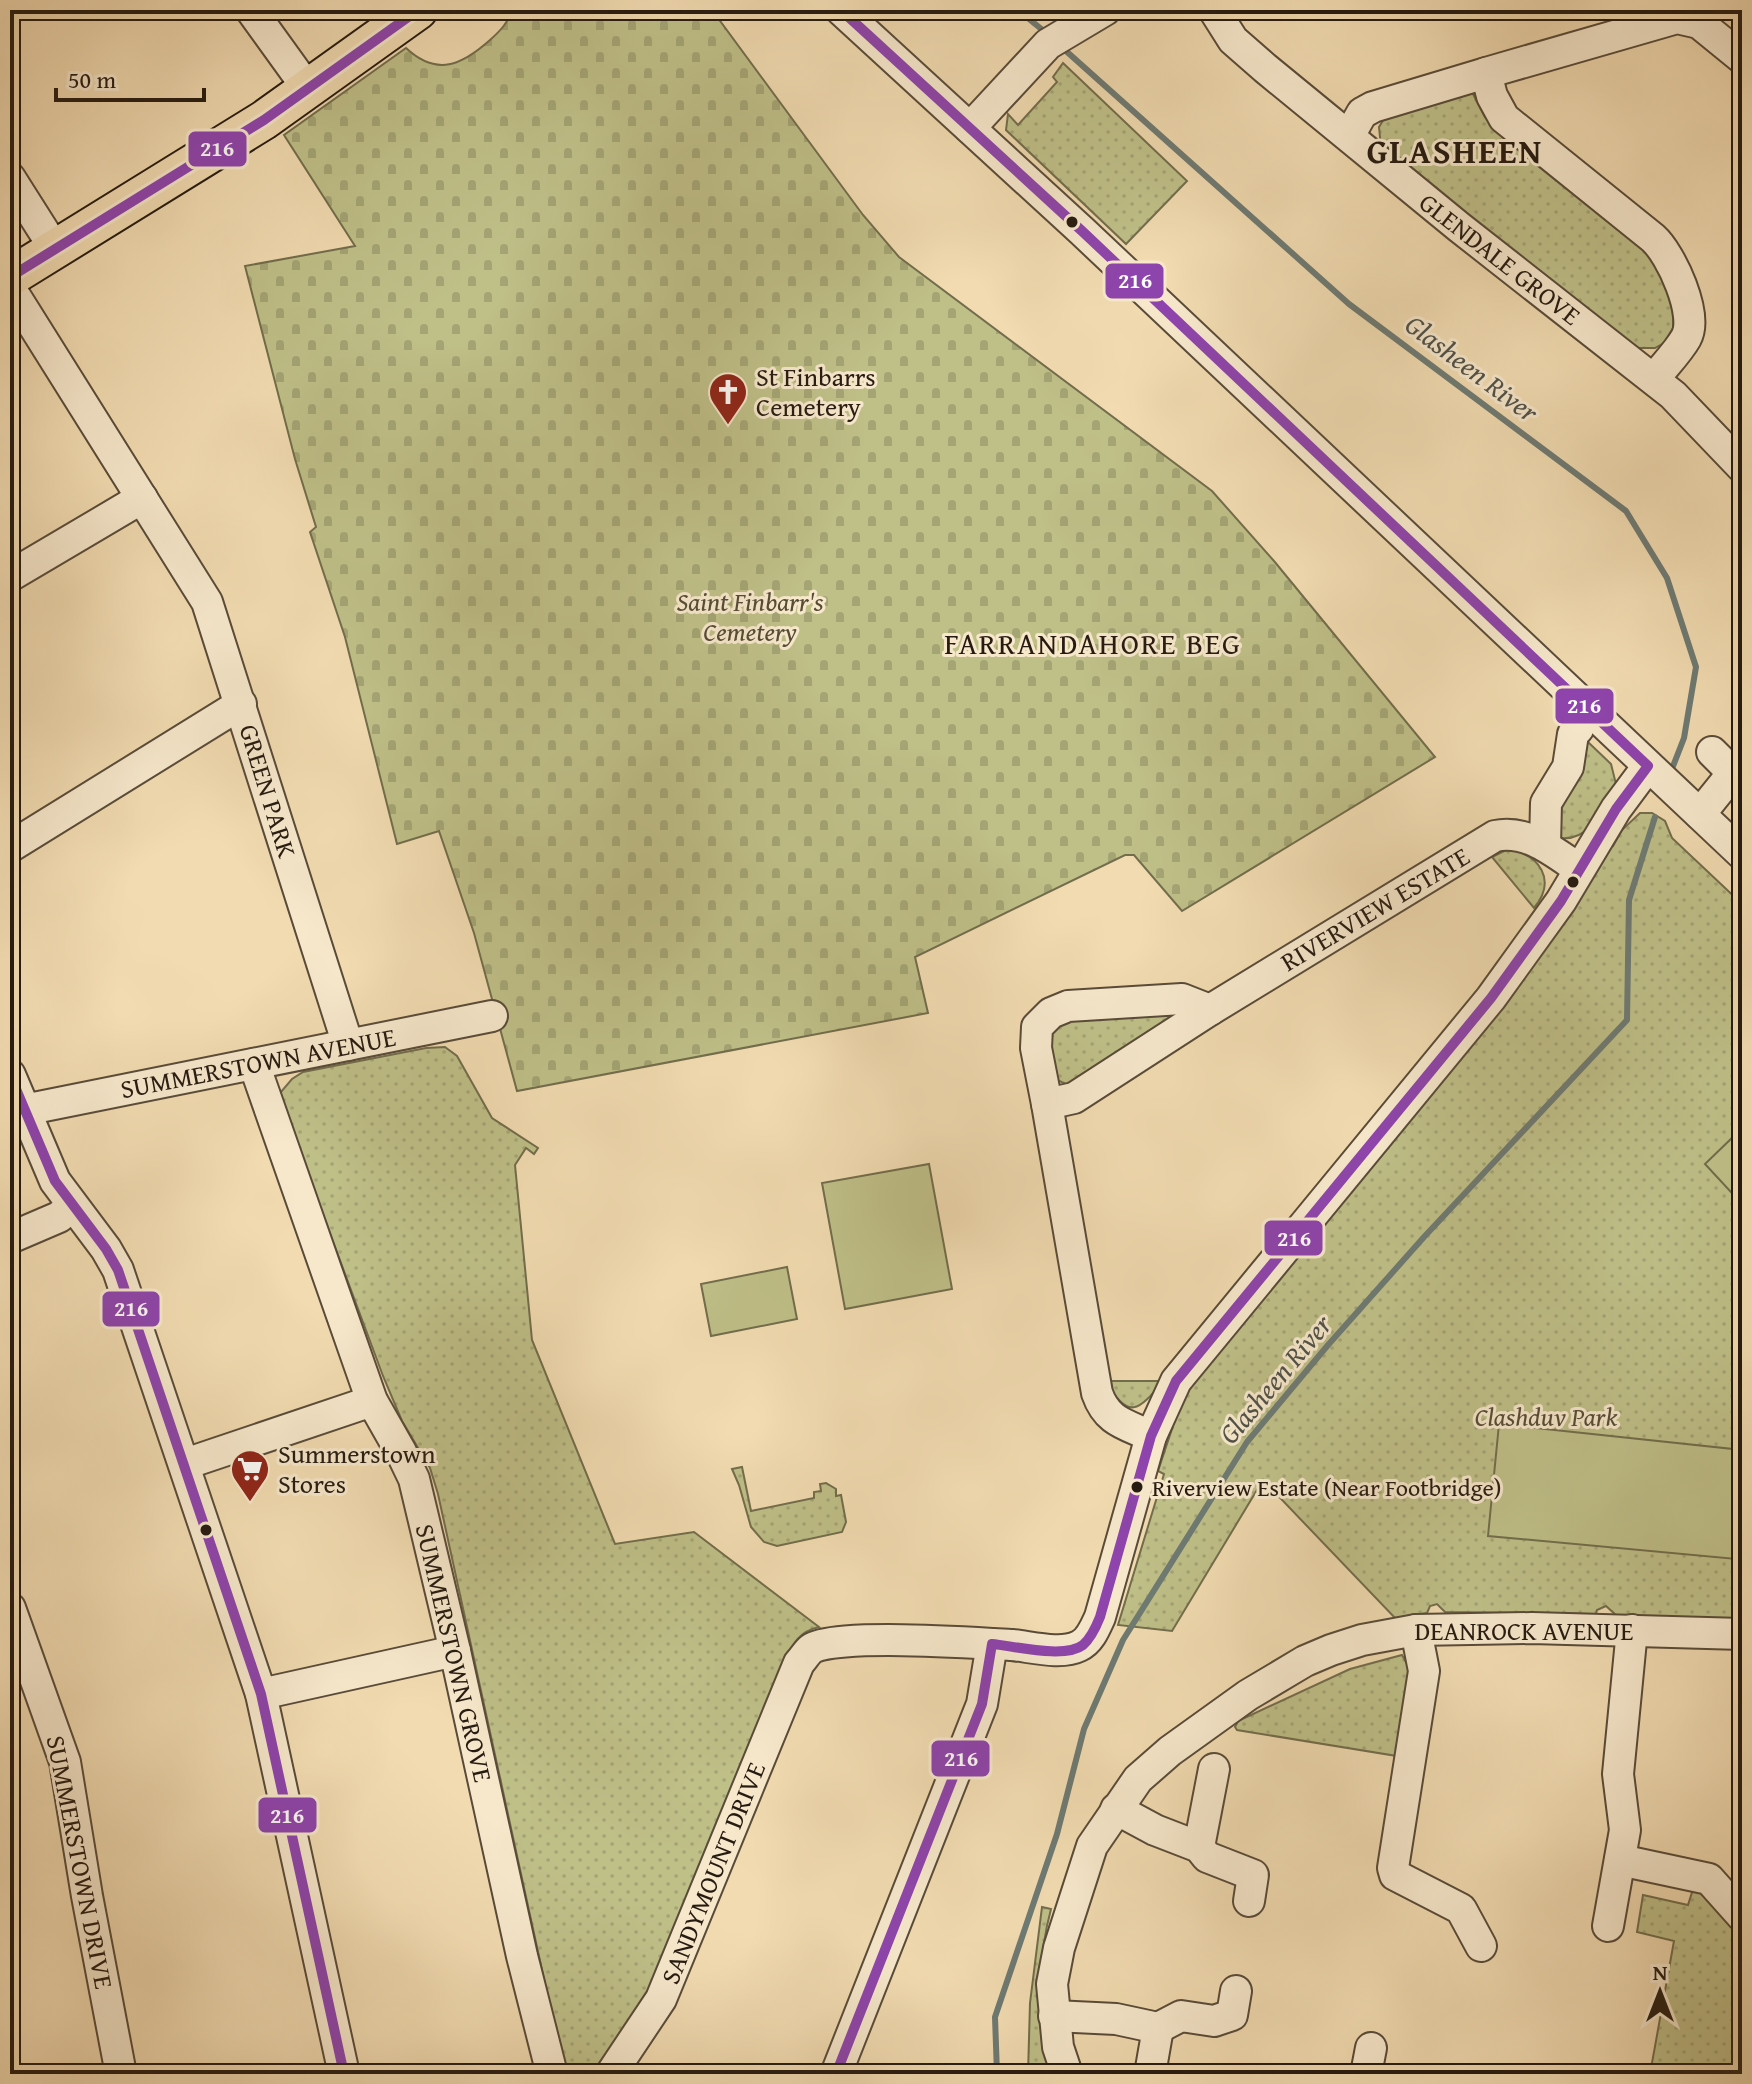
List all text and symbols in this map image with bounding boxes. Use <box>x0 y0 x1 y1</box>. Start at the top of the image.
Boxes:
scale bar <box>56 52 204 102</box>
text: 50 m <box>68 62 116 97</box>
district label: GLASHEEN <box>1367 126 1543 175</box>
line badge: 216 <box>187 130 248 168</box>
text: 216 <box>200 132 234 164</box>
street label: GLENDALE GROVE <box>1411 183 1590 334</box>
unlabelled marker <box>1064 214 1080 230</box>
line badge: 216 <box>1104 262 1165 300</box>
text: 216 <box>1118 264 1152 296</box>
water label: Glasheen River <box>1397 304 1549 432</box>
place label: St Finbarrs Cemetery <box>756 357 876 426</box>
church icon: St Finbarrs Cemetery <box>707 371 749 426</box>
park label: Saint Finbarr's Cemetery <box>677 582 824 651</box>
district label: FARRANDAHORE BEG <box>944 621 1242 665</box>
line badge: 216 <box>1554 687 1615 725</box>
text: 216 <box>1567 689 1601 721</box>
street label: GREEN PARK <box>230 719 307 863</box>
street label: RIVERVIEW ESTATE <box>1273 837 1477 980</box>
unlabelled marker <box>1565 874 1581 890</box>
street label: SUMMERSTOWN AVENUE <box>117 1017 399 1108</box>
line badge: 216 <box>1263 1219 1324 1257</box>
text: 216 <box>1277 1222 1311 1254</box>
line badge: 216 <box>101 1290 161 1328</box>
text: 216 <box>114 1292 148 1324</box>
water label: Glasheen River <box>1208 1304 1342 1452</box>
park label: Clashduv Park <box>1475 1397 1617 1436</box>
place label: Summerstown Stores <box>278 1434 436 1503</box>
supermarket icon: Summerstown Stores <box>229 1448 271 1503</box>
place label: Riverview Estate (Near Footbridge) <box>1152 1470 1502 1505</box>
marker: Riverview Estate (Near Footbridge) <box>1129 1479 1145 1495</box>
street label: SUMMERSTOWN GROVE <box>406 1520 503 1786</box>
unlabelled marker <box>198 1522 214 1538</box>
street label: DEANROCK AVENUE <box>1415 1611 1633 1650</box>
street label: SUMMERSTOWN DRIVE <box>37 1732 124 1992</box>
line badge: 216 <box>930 1739 991 1778</box>
text: 216 <box>944 1742 978 1774</box>
street label: SANDYMOUNT DRIVE <box>650 1756 775 1990</box>
line badge: 216 <box>257 1796 318 1834</box>
text: 216 <box>270 1799 304 1831</box>
north arrow <box>1620 1952 1700 2032</box>
text: N <box>1653 1956 1668 1988</box>

